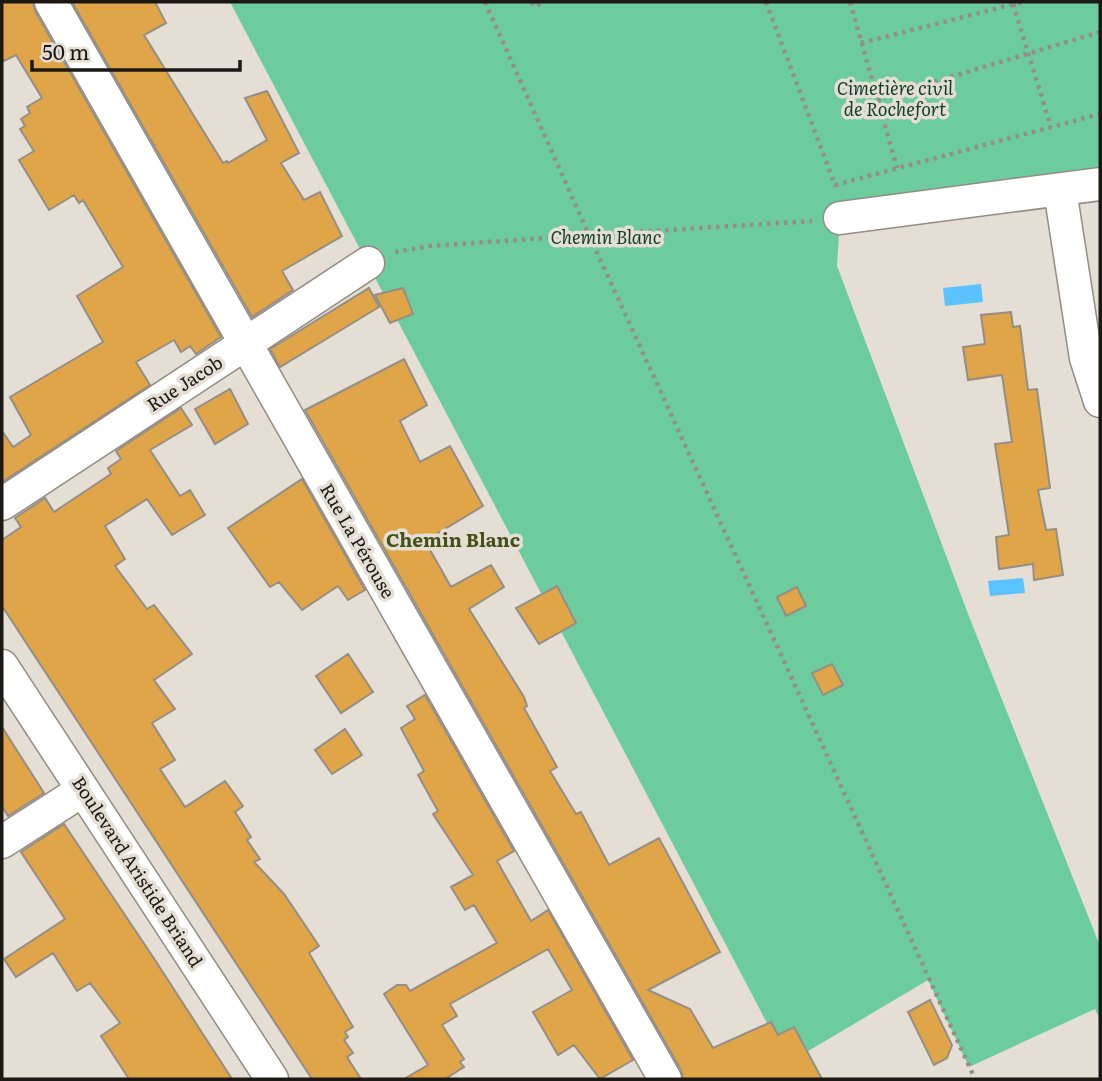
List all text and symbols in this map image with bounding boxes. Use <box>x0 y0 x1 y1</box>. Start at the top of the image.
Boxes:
scale bar <box>32 28 240 72</box>
text: 50 m <box>42 35 89 66</box>
park label: Cimetière civil de Rochefort <box>837 74 954 122</box>
park label: Chemin Blanc <box>550 223 662 250</box>
street label: Rue Jacob <box>141 348 227 417</box>
street label: Rue La Pérouse <box>314 478 402 603</box>
district label: Chemin Blanc <box>386 525 520 553</box>
street label: Boulevard Aristide Briand <box>66 770 210 972</box>

